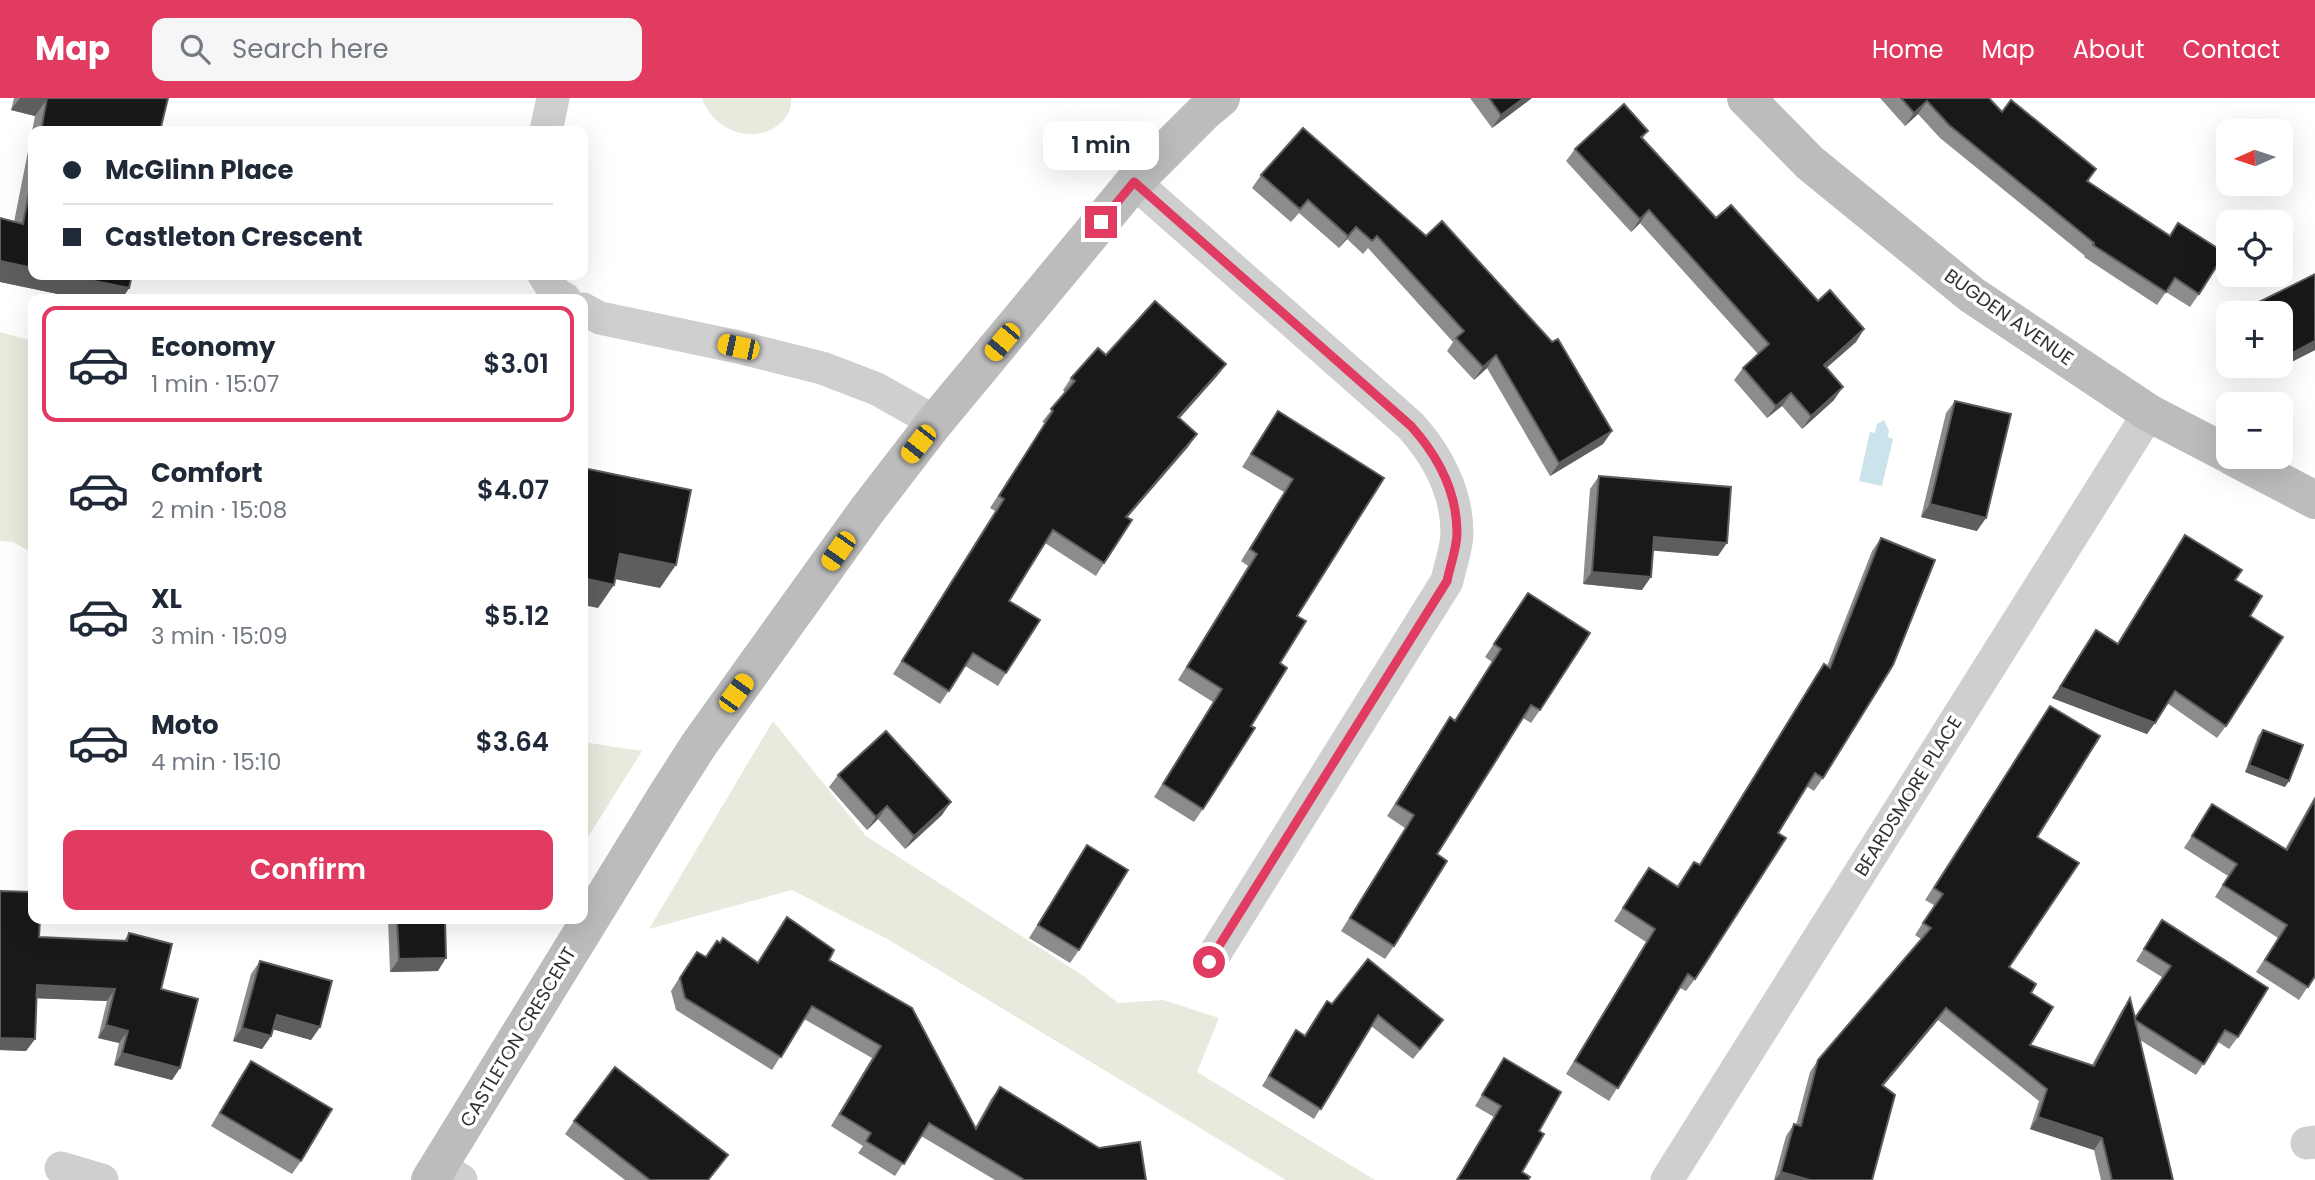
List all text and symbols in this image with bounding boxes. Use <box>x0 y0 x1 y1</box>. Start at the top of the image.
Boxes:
search box <box>152 18 642 81</box>
text: Map <box>35 25 110 72</box>
icon: search <box>176 30 214 68</box>
text: Search here <box>232 31 389 67</box>
text: Home <box>1872 33 1944 66</box>
text: Map <box>1982 33 2035 66</box>
text: About <box>2073 33 2144 66</box>
text: Contact <box>2182 33 2280 66</box>
north arrow <box>2216 119 2292 196</box>
map controls <box>2216 119 2293 469</box>
callout: 1 min <box>1043 121 1159 170</box>
text: 1 min <box>1071 129 1131 161</box>
text: McGlinn Place <box>105 152 294 188</box>
route end <box>1085 206 1117 238</box>
button: locate <box>2216 210 2293 287</box>
text: Castleton Crescent <box>105 219 363 255</box>
street label: BUGDEN AVENUE <box>1939 262 2079 372</box>
button: + <box>2216 301 2293 378</box>
car <box>981 319 1024 365</box>
text: Economy <box>151 329 275 365</box>
car <box>716 332 761 362</box>
icon: car <box>67 333 130 396</box>
text: $3.01 <box>483 346 549 382</box>
text: 1 min · 15:07 <box>151 368 279 400</box>
button: − <box>2216 392 2293 469</box>
car <box>897 421 940 467</box>
text: Comfort <box>151 455 263 491</box>
icon: car <box>67 459 130 522</box>
text: $4.07 <box>477 472 549 508</box>
text: 2 min · 15:08 <box>151 494 287 526</box>
car <box>818 528 859 574</box>
text: XL <box>151 581 182 617</box>
icon: car <box>67 585 130 648</box>
text: $5.12 <box>484 598 549 634</box>
text: 3 min · 15:09 <box>151 620 288 652</box>
car <box>716 670 757 716</box>
text: Moto <box>151 707 219 743</box>
icon: car <box>67 711 130 774</box>
street label: BEARDSMORE PLACE <box>1848 711 1968 881</box>
text: $3.64 <box>476 724 549 760</box>
text: 4 min · 15:10 <box>151 746 281 778</box>
button: Confirm <box>63 830 553 910</box>
street label: CASTLETON CRESCENT <box>453 942 583 1132</box>
route start <box>1193 946 1225 978</box>

